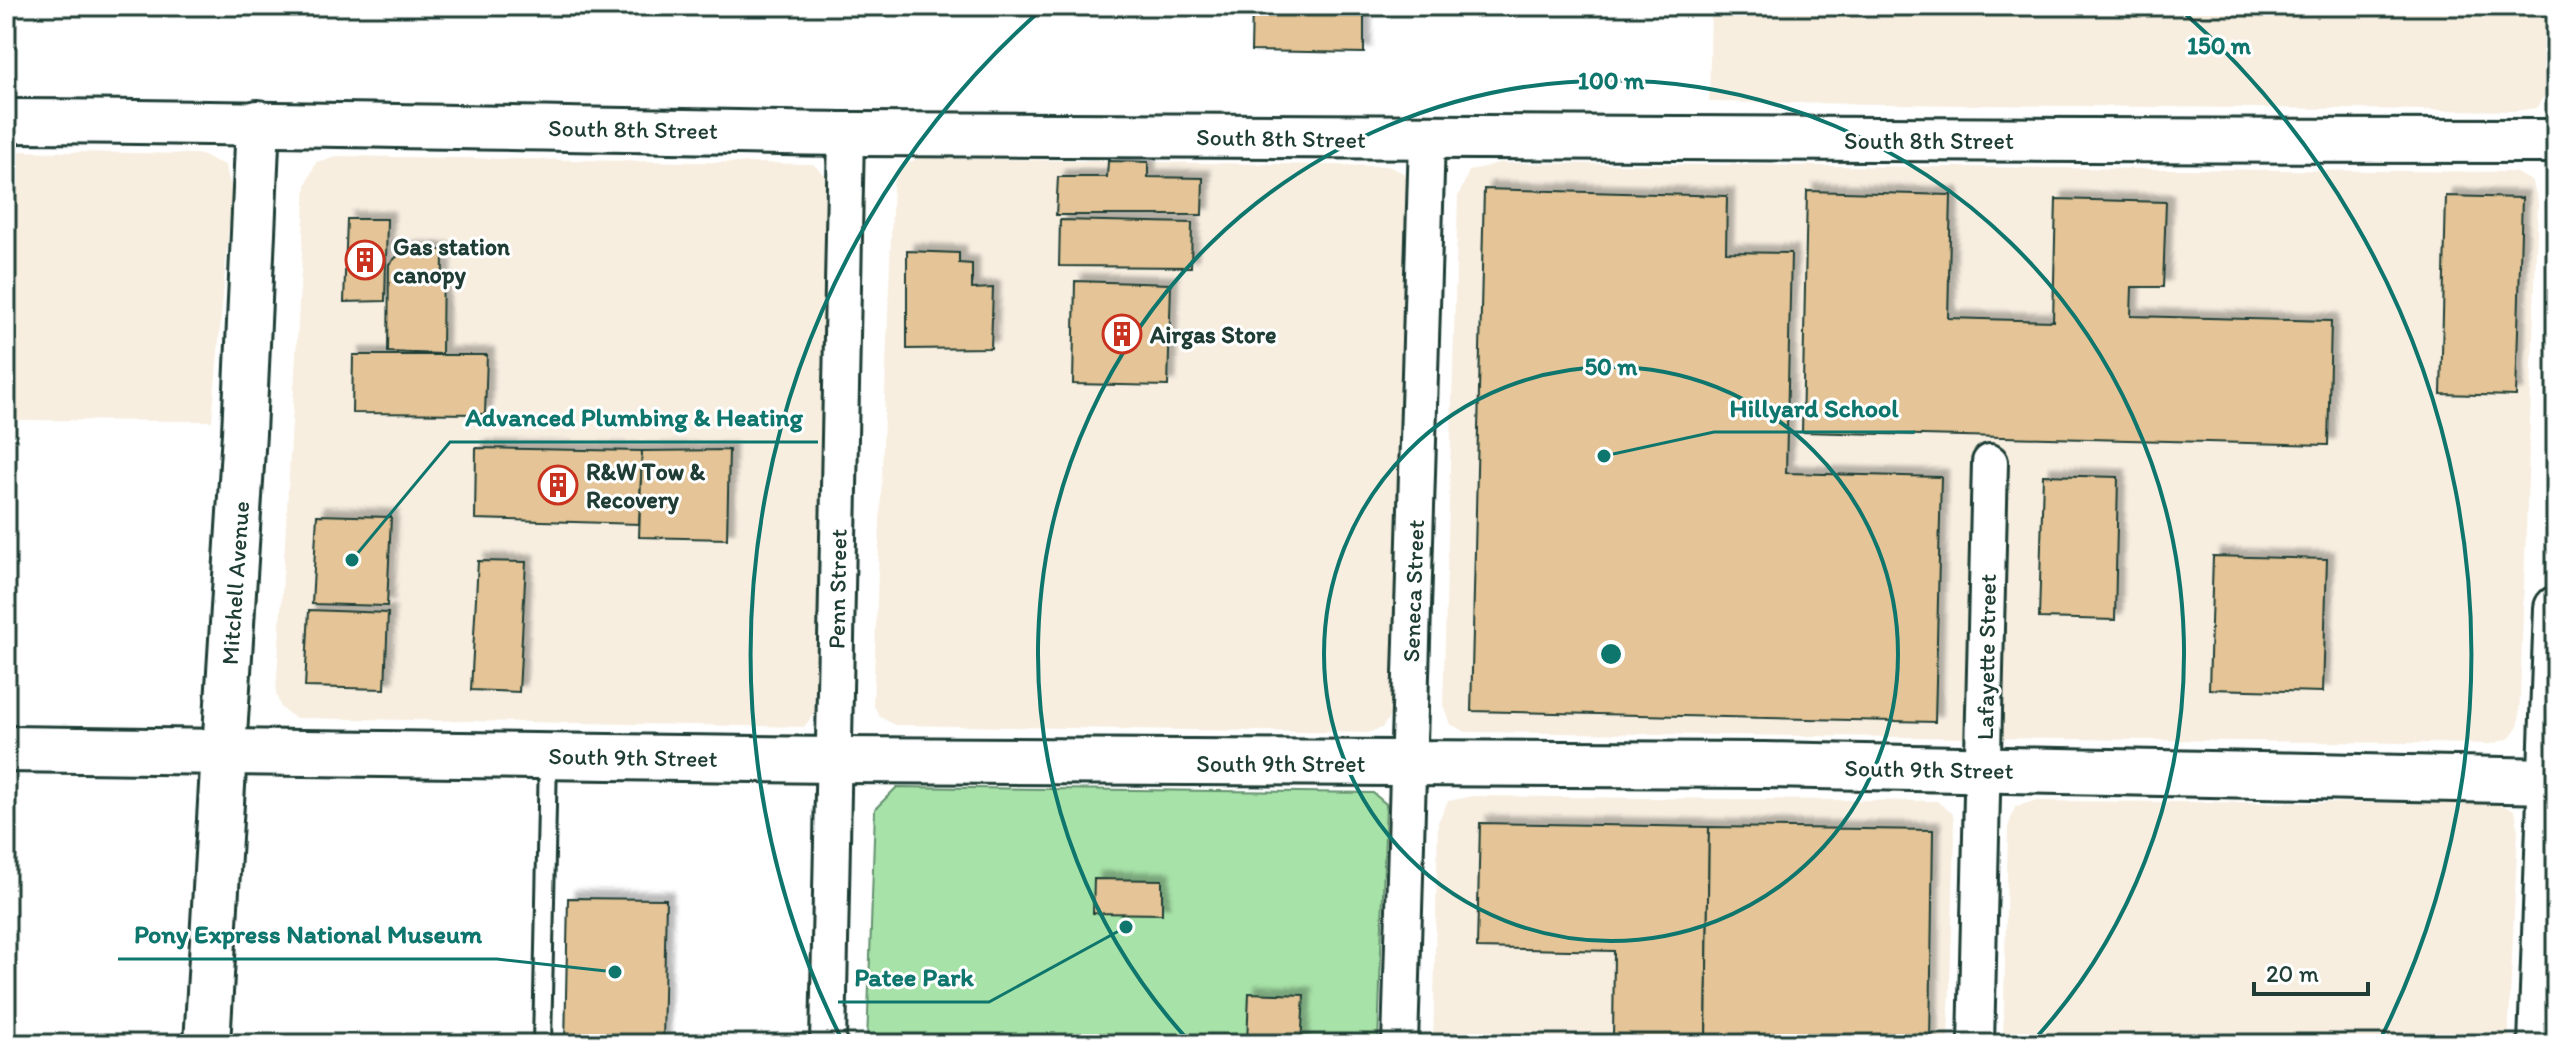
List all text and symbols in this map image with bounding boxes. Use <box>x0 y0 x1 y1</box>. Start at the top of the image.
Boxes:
text: 150 m <box>2187 31 2252 60</box>
text: 100 m <box>1578 66 1645 95</box>
street label: South 8th Street <box>548 113 718 145</box>
street label: South 8th Street <box>1196 122 1366 154</box>
street label: South 8th Street <box>1844 126 2014 155</box>
place label: Gas station canopy <box>393 232 510 290</box>
building icon: Gas station canopy <box>344 239 386 281</box>
building icon: Airgas Store <box>1101 313 1143 355</box>
place label: Airgas Store <box>1149 320 1276 350</box>
text: 50 m <box>1585 352 1638 381</box>
callout: Hillyard School <box>1714 382 1915 432</box>
callout: Advanced Plumbing & Heating <box>450 392 818 442</box>
text: Hillyard School <box>1729 392 1899 424</box>
text: Advanced Plumbing & Heating <box>464 401 803 433</box>
place label: R&W Tow & Recovery <box>586 457 705 515</box>
building icon: R&W Tow & Recovery <box>537 464 579 506</box>
street label: Mitchell Avenue <box>215 500 255 666</box>
street label: Seneca Street <box>1396 519 1430 663</box>
street label: Penn Street <box>821 529 853 649</box>
street label: Lafayette Street <box>1970 574 2002 740</box>
centre of rings <box>1597 640 1625 668</box>
street label: South 9th Street <box>548 741 718 773</box>
street label: South 9th Street <box>1196 749 1366 778</box>
street label: South 9th Street <box>1844 753 2014 785</box>
callout: Pony Express National Museum <box>118 909 497 959</box>
text: Pony Express National Museum <box>134 918 482 950</box>
scale bar <box>2254 946 2368 996</box>
callout: Patee Park <box>838 952 989 1002</box>
text: 20 m <box>2266 959 2319 988</box>
text: Patee Park <box>854 961 974 993</box>

